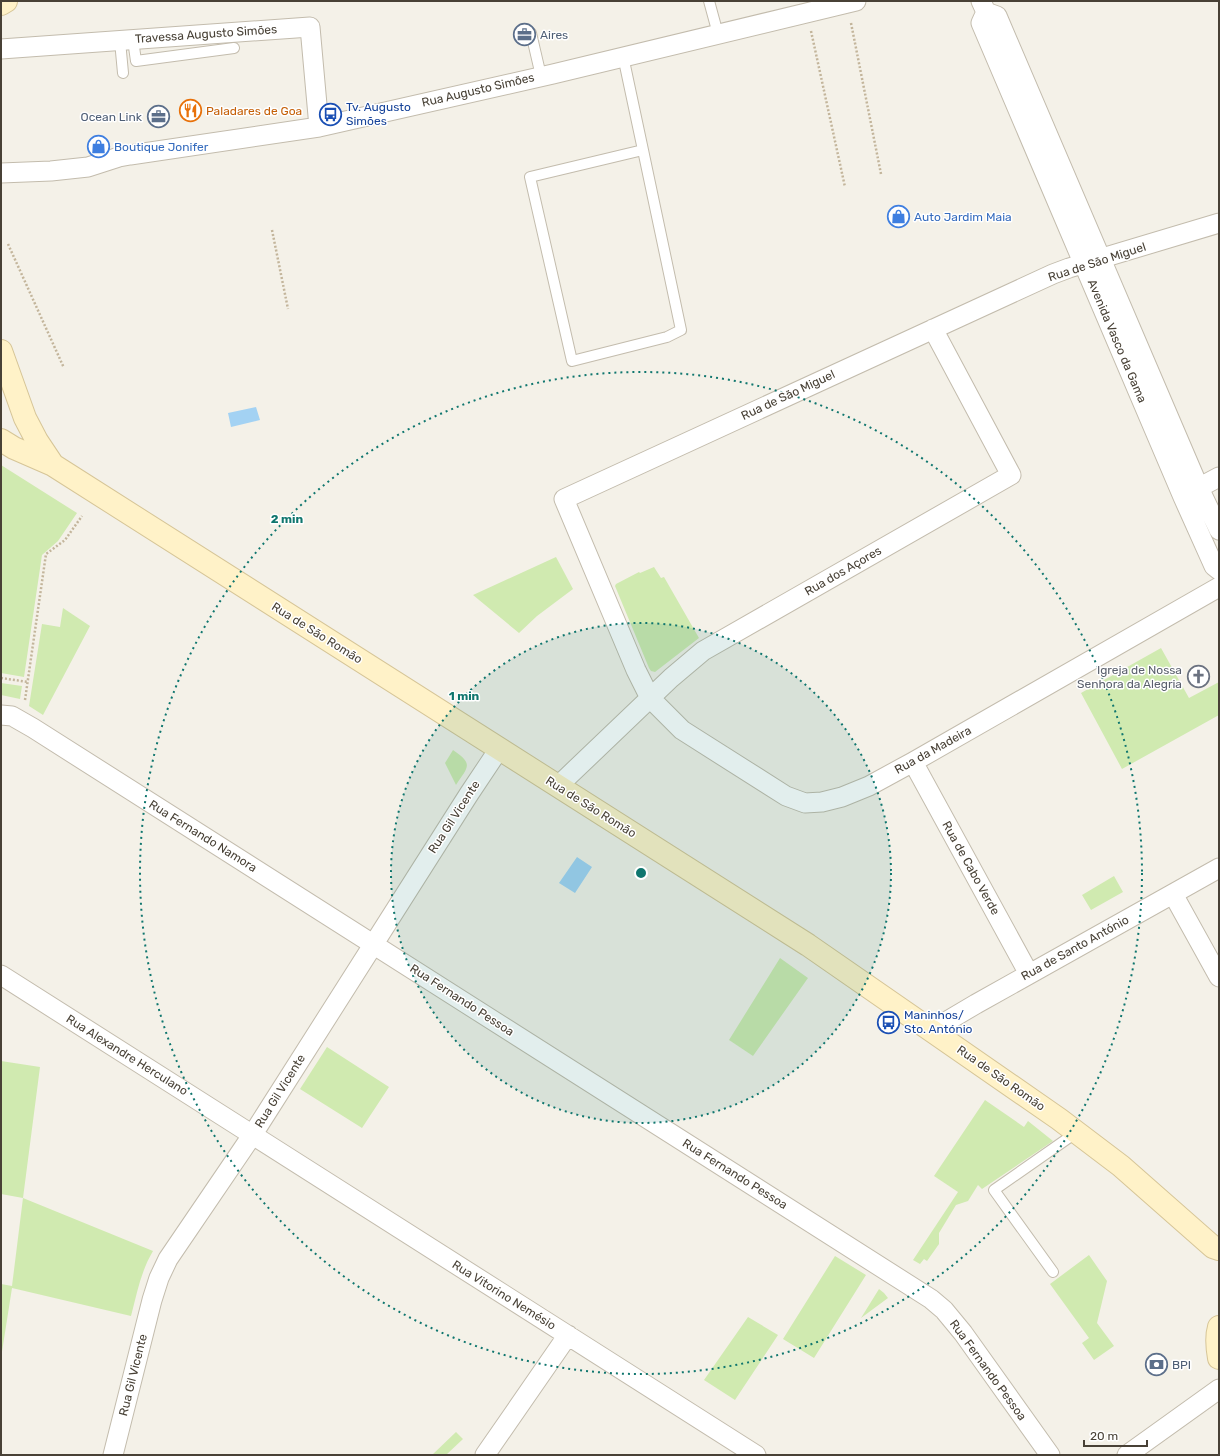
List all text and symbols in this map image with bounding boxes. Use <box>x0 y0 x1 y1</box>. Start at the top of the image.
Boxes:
street label: Travessa Augusto Simões <box>134 22 278 46</box>
office icon: Aires <box>512 22 538 48</box>
place label: Aires <box>540 28 568 42</box>
street label: Rua Augusto Simões <box>420 70 536 110</box>
restaurant icon: Paladares de Goa <box>178 98 204 124</box>
place label: Tv. Augusto Simões <box>346 100 411 128</box>
bus stop icon: Tv. Augusto Simões <box>318 101 344 127</box>
office icon: Ocean Link <box>145 104 171 130</box>
place label: Paladares de Goa <box>206 104 302 118</box>
place label: Ocean Link <box>81 110 143 124</box>
shop icon: Boutique Jonifer <box>85 134 111 160</box>
place label: Boutique Jonifer <box>114 140 209 154</box>
shop icon: Auto Jardim Maia <box>885 204 911 230</box>
place label: Auto Jardim Maia <box>914 210 1012 224</box>
street label: Rua de São Miguel <box>1046 240 1148 284</box>
street label: Avenida Vasco da Gama <box>1085 277 1149 405</box>
street label: Rua de São Miguel <box>739 367 837 423</box>
text: 2 min <box>271 512 304 526</box>
street label: Rua dos Açores <box>802 543 884 599</box>
street label: Rua de São Romão <box>269 599 365 667</box>
place label: Igreja de Nossa Senhora da Alegria <box>1077 663 1182 691</box>
church icon: Igreja de Nossa Senhora da Alegria <box>1185 664 1211 690</box>
text: 1 min <box>449 689 480 703</box>
street label: Rua da Madeira <box>892 723 974 777</box>
street label: Rua de São Romão <box>543 773 639 841</box>
street label: Rua Gil Vicente <box>425 778 483 856</box>
street label: Rua Fernando Namora <box>146 797 260 875</box>
street label: Rua de Cabo Verde <box>939 819 1003 918</box>
centre of rings <box>634 866 648 880</box>
street label: Rua de Santo António <box>1019 913 1131 983</box>
street label: Rua Fernando Pessoa <box>407 961 517 1039</box>
place label: Maninhos/ Sto. António <box>904 1008 973 1036</box>
bus stop icon: Maninhos/ Sto. António <box>875 1009 901 1035</box>
street label: Rua Alexandre Herculano <box>64 1012 190 1098</box>
street label: Rua de São Romão <box>954 1042 1048 1114</box>
street label: Rua Gil Vicente <box>252 1051 308 1130</box>
street label: Rua Fernando Pessoa <box>680 1136 790 1212</box>
street label: Rua Vitorino Nemésio <box>450 1257 558 1333</box>
street label: Rua Fernando Pessoa <box>947 1317 1029 1423</box>
street label: Rua Gil Vicente <box>116 1332 150 1417</box>
bank icon: BPI <box>1143 1352 1169 1378</box>
place label: BPI <box>1172 1358 1191 1372</box>
scale bar <box>1084 1422 1147 1448</box>
text: 20 m <box>1090 1429 1118 1443</box>

